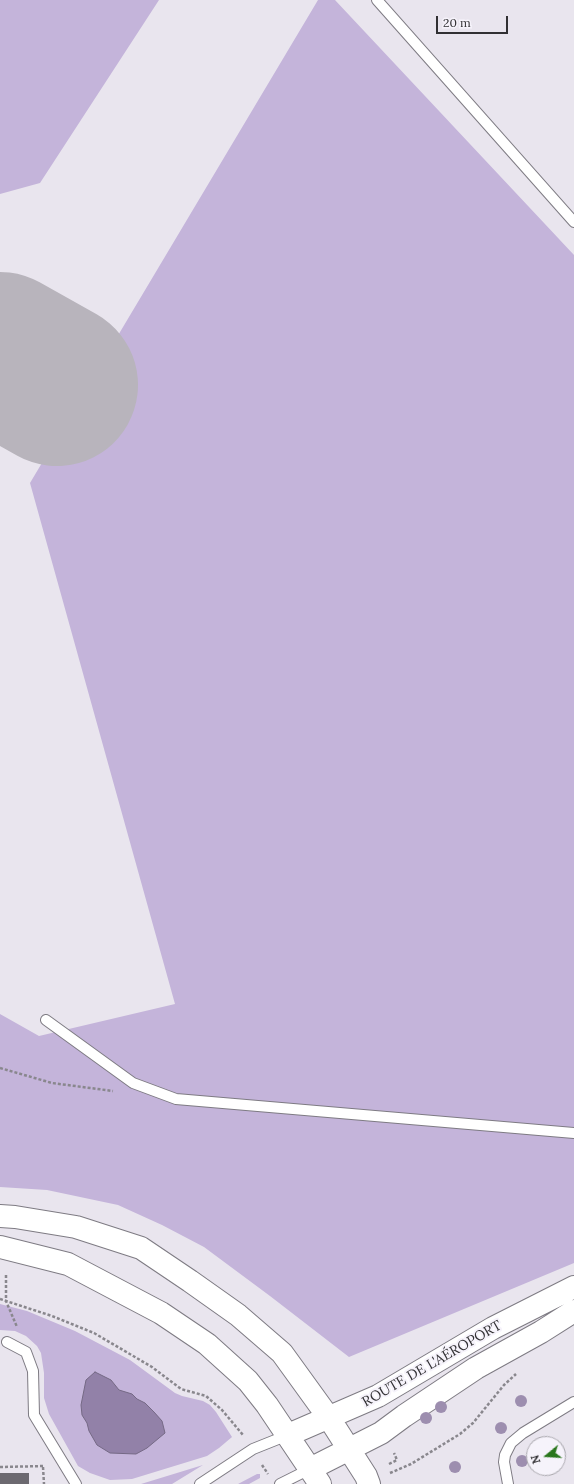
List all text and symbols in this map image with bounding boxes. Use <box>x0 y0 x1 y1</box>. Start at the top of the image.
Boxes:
scale bar <box>438 8 510 34</box>
text: 20 m <box>443 15 471 30</box>
street label: ROUTE DE L'AÉROPORT <box>359 1317 505 1411</box>
north arrow <box>526 1436 566 1476</box>
text: N <box>528 1453 544 1466</box>

